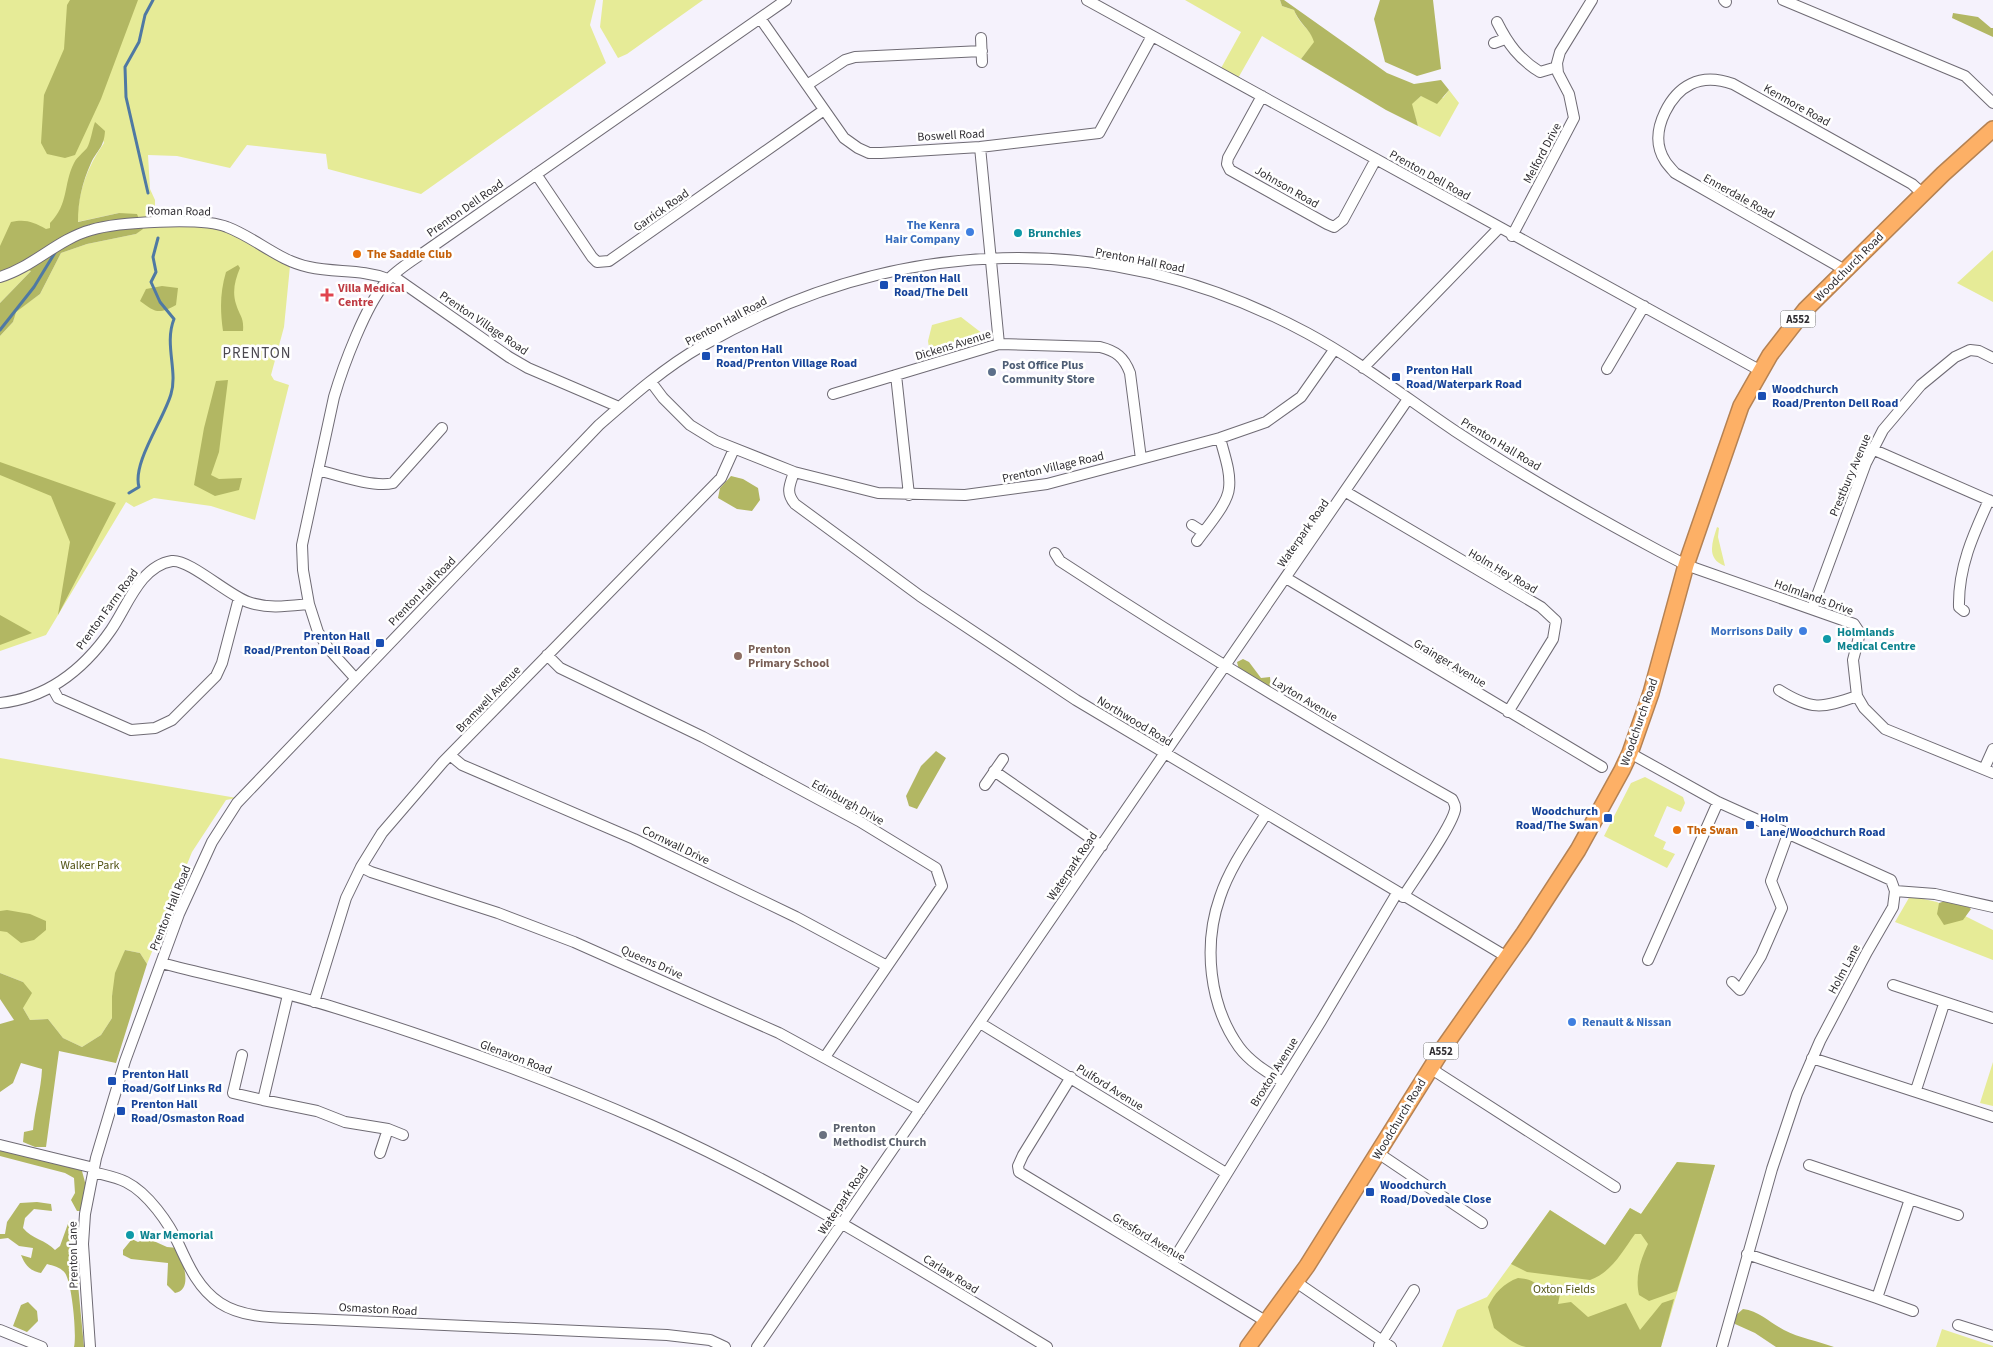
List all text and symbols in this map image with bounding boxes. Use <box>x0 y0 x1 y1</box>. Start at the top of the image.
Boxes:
street label: Kenmore Road <box>1760 80 1833 131</box>
street label: Melford Drive <box>1519 120 1566 187</box>
street label: Boswell Road <box>917 125 985 146</box>
street label: Prenton Dell Road <box>1386 146 1473 205</box>
street label: Johnson Road <box>1251 162 1322 213</box>
street label: Ennerdale Road <box>1700 170 1778 223</box>
street label: Prenton Dell Road <box>423 176 507 241</box>
street label: Garrick Road <box>630 185 693 236</box>
street label: Roman Road <box>147 202 211 221</box>
place label: The Kenra Hair Company <box>885 217 961 248</box>
place label: Brunchies <box>1028 225 1081 242</box>
marker: The Kenra Hair Company <box>964 226 976 238</box>
marker: Brunchies <box>1012 227 1024 239</box>
street label: Woodchurch Road <box>1811 229 1888 306</box>
street label: Prenton Hall Road <box>1094 243 1186 278</box>
place label: The Saddle Club <box>367 246 452 263</box>
marker: The Saddle Club <box>351 248 363 260</box>
place label: Prenton Hall Road/The Dell <box>894 270 968 301</box>
marker: Prenton Hall Road/The Dell <box>878 279 890 291</box>
place label: Villa Medical Centre <box>337 280 405 311</box>
street label: Prenton Village Road <box>436 287 532 360</box>
marker: Villa Medical Centre <box>320 288 334 302</box>
street label: Prenton Hall Road <box>682 293 770 350</box>
road number: A552 <box>1780 310 1816 328</box>
street label: Dickens Avenue <box>913 326 993 365</box>
place label: Prenton Hall Road/Prenton Village Road <box>716 341 857 372</box>
district label: PRENTON <box>223 343 292 364</box>
marker: Prenton Hall Road/Prenton Village Road <box>700 350 712 362</box>
place label: Post Office Plus Community Store <box>1002 357 1095 388</box>
place label: Prenton Hall Road/Waterpark Road <box>1406 362 1522 393</box>
marker: Post Office Plus Community Store <box>986 366 998 378</box>
marker: Prenton Hall Road/Waterpark Road <box>1390 371 1402 383</box>
place label: Woodchurch Road/Prenton Dell Road <box>1772 381 1898 412</box>
marker: Woodchurch Road/Prenton Dell Road <box>1756 390 1768 402</box>
street label: Prenton Hall Road <box>1457 414 1544 475</box>
street label: Prestbury Avenue <box>1825 431 1876 519</box>
street label: Prenton Village Road <box>1001 448 1106 487</box>
street label: Waterpark Road <box>1274 496 1333 571</box>
street label: Holm Hey Road <box>1465 545 1540 598</box>
street label: Prenton Hall Road <box>385 553 460 630</box>
street label: Prenton Farm Road <box>72 565 143 653</box>
street label: Holmlands Drive <box>1772 575 1856 620</box>
place label: Morrisons Daily <box>1711 623 1794 640</box>
place label: Holmlands Medical Centre <box>1837 624 1916 655</box>
marker: Morrisons Daily <box>1797 625 1809 637</box>
place label: Prenton Hall Road/Prenton Dell Road <box>244 628 371 659</box>
marker: Holmlands Medical Centre <box>1821 633 1833 645</box>
street label: Grainger Avenue <box>1410 635 1489 692</box>
marker: Prenton Hall Road/Prenton Dell Road <box>374 637 386 649</box>
place label: Prenton Primary School <box>748 641 830 672</box>
marker: Prenton Primary School <box>732 650 744 662</box>
street label: Bramwell Avenue <box>452 662 525 737</box>
street label: Layton Avenue <box>1269 673 1341 726</box>
street label: Woodchurch Road <box>1616 676 1662 768</box>
street label: Northwood Road <box>1094 692 1176 751</box>
street label: Edinburgh Drive <box>808 775 887 829</box>
place label: Woodchurch Road/The Swan <box>1516 803 1598 834</box>
place label: Holm Lane/Woodchurch Road <box>1760 810 1886 841</box>
marker: Woodchurch Road/The Swan <box>1602 812 1614 824</box>
marker: Holm Lane/Woodchurch Road <box>1744 819 1756 831</box>
street label: Cornwall Drive <box>639 822 712 869</box>
place label: The Swan <box>1687 822 1738 839</box>
marker: The Swan <box>1671 824 1683 836</box>
street label: Waterpark Road <box>1043 828 1102 904</box>
park label: Walker Park <box>60 857 120 874</box>
street label: Prenton Hall Road <box>146 863 195 953</box>
street label: Queens Drive <box>618 941 686 984</box>
street label: Holm Lane <box>1824 941 1865 997</box>
place label: Renault & Nissan <box>1582 1014 1672 1031</box>
marker: Renault & Nissan <box>1566 1016 1578 1028</box>
street label: Broxton Avenue <box>1246 1034 1303 1110</box>
street label: Glenavon Road <box>477 1036 554 1079</box>
road number: A552 <box>1424 1042 1458 1060</box>
street label: Pulford Avenue <box>1073 1060 1147 1115</box>
place label: Prenton Hall Road/Golf Links Rd <box>122 1066 222 1097</box>
marker: Prenton Hall Road/Golf Links Rd <box>106 1075 118 1087</box>
street label: Woodchurch Road <box>1368 1076 1430 1163</box>
place label: Prenton Hall Road/Osmaston Road <box>131 1096 245 1127</box>
marker: Prenton Hall Road/Osmaston Road <box>115 1105 127 1117</box>
place label: Prenton Methodist Church <box>833 1120 927 1151</box>
marker: Prenton Methodist Church <box>817 1129 829 1141</box>
street label: Waterpark Road <box>814 1162 873 1238</box>
place label: Woodchurch Road/Dovedale Close <box>1380 1177 1491 1208</box>
marker: Woodchurch Road/Dovedale Close <box>1364 1186 1376 1198</box>
street label: Gresford Avenue <box>1109 1209 1188 1266</box>
street label: Prenton Lane <box>64 1221 83 1289</box>
place label: War Memorial <box>140 1227 214 1244</box>
marker: War Memorial <box>124 1229 136 1241</box>
street label: Carlaw Road <box>920 1251 982 1298</box>
park label: Oxton Fields <box>1533 1281 1595 1298</box>
street label: Osmaston Road <box>338 1299 418 1320</box>

